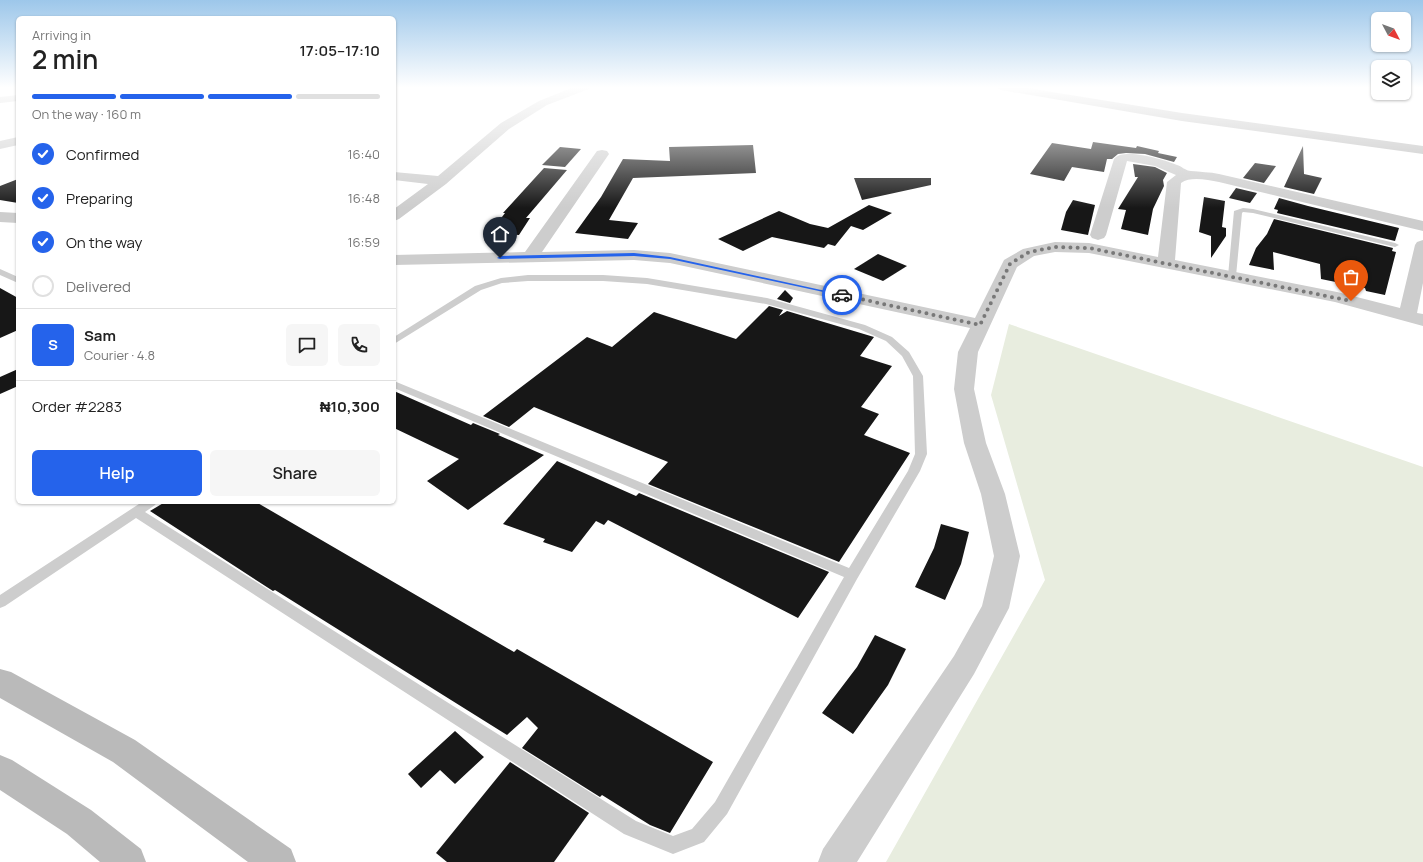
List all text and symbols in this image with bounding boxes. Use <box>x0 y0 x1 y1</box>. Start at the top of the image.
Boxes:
north arrow <box>1371 12 1411 52</box>
map controls <box>1371 12 1411 100</box>
text: Arriving in <box>32 26 91 44</box>
text: 17:05–17:10 <box>300 40 380 61</box>
text: 2 min <box>32 41 98 77</box>
button: layers <box>1371 60 1411 100</box>
text: On the way · 160 m <box>32 105 141 123</box>
icon: check <box>32 143 54 165</box>
text: Confirmed <box>66 144 139 165</box>
text: 16:40 <box>347 145 380 163</box>
icon: check <box>32 187 54 209</box>
text: Preparing <box>66 188 133 209</box>
text: 16:48 <box>348 189 380 207</box>
pin <box>483 217 517 258</box>
icon: home <box>489 223 511 245</box>
icon: check <box>32 231 54 253</box>
text: On the way <box>66 232 142 253</box>
text: 16:59 <box>347 233 380 251</box>
pin <box>1334 260 1368 301</box>
icon: bag <box>1340 266 1362 288</box>
courier <box>822 275 862 315</box>
text: Delivered <box>66 276 131 297</box>
icon: car <box>831 284 853 306</box>
button: chat <box>286 324 328 366</box>
button: phone <box>338 324 380 366</box>
text: Sam <box>84 325 116 346</box>
text: S <box>48 334 58 355</box>
text: Courier · 4.8 <box>84 346 155 364</box>
text: Order #2283 <box>32 396 122 417</box>
text: ₦10,300 <box>320 396 380 417</box>
button: Help <box>32 450 202 496</box>
button: Share <box>210 450 380 496</box>

